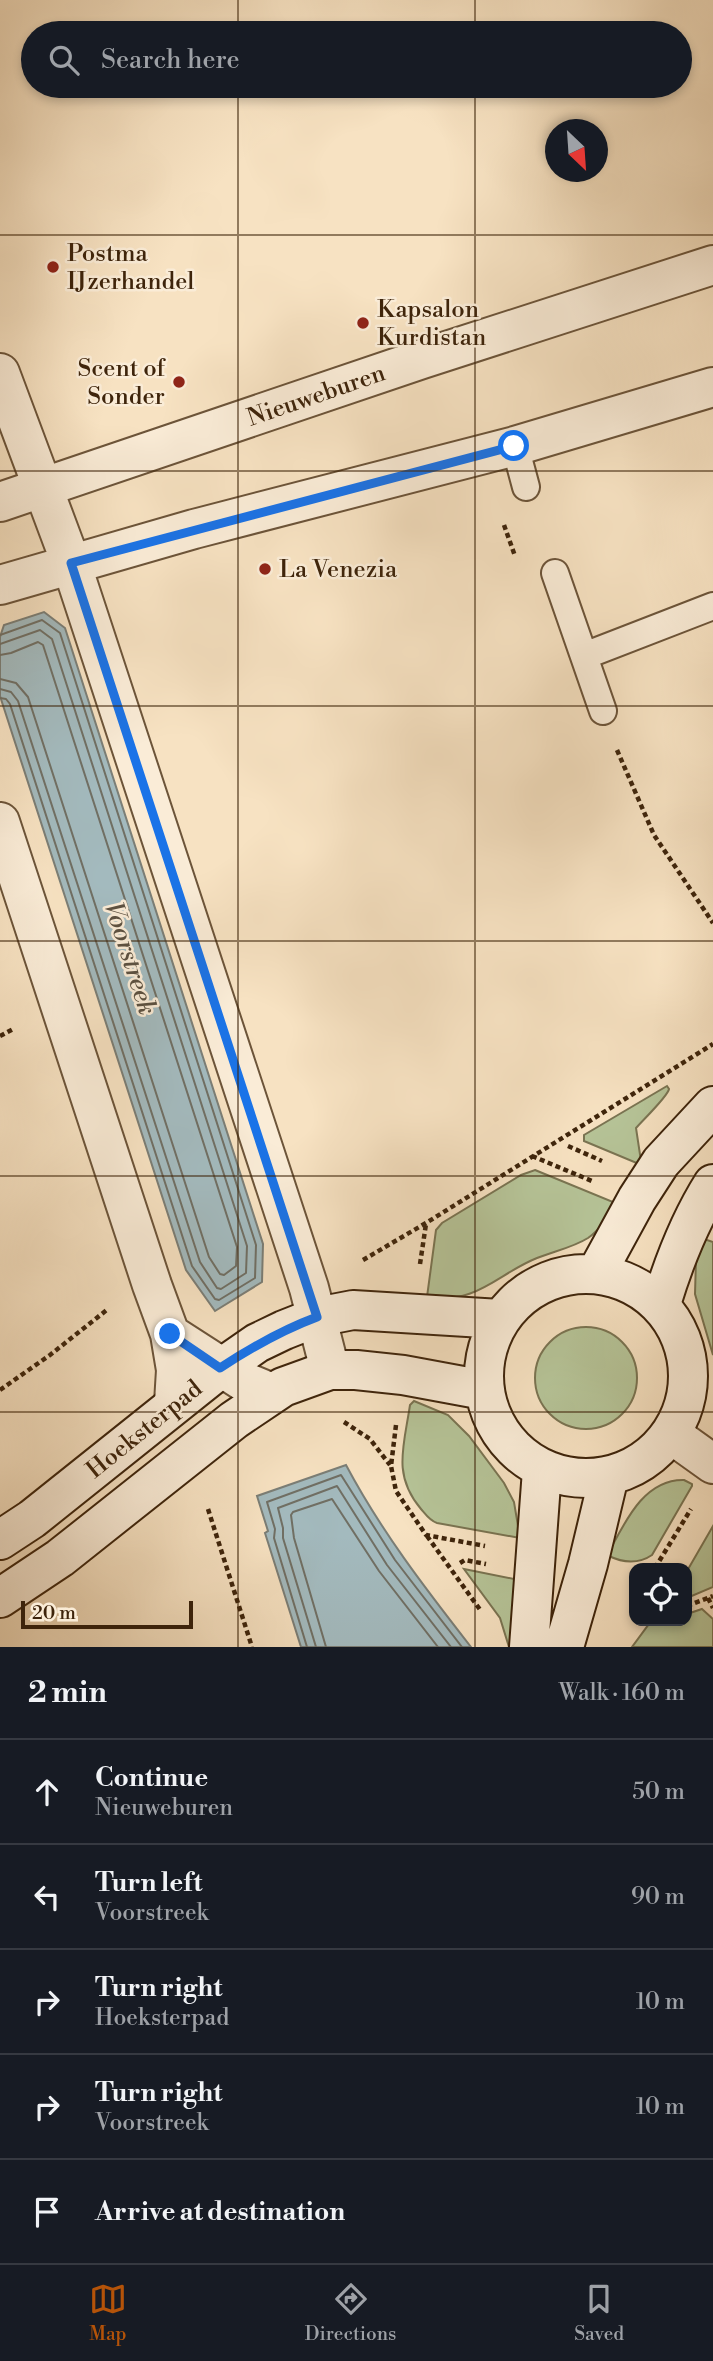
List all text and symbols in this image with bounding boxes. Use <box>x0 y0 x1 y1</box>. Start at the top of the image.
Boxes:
search box <box>21 21 692 98</box>
icon: search <box>45 41 83 79</box>
text: Search here <box>101 44 240 76</box>
north arrow <box>545 119 608 182</box>
place label: Postma IJzerhandel <box>67 239 194 297</box>
marker: Postma IJzerhandel <box>45 259 61 275</box>
place label: Kapsalon Kurdistan <box>377 295 486 353</box>
marker: Kapsalon Kurdistan <box>355 315 371 331</box>
place label: Scent of Sonder <box>77 354 166 412</box>
street label: Nieuweburen <box>243 358 389 434</box>
marker: Scent of Sonder <box>171 374 187 390</box>
route start <box>498 430 529 461</box>
place label: La Venezia <box>279 555 398 585</box>
marker: La Venezia <box>257 561 273 577</box>
water label: Voorstreek <box>97 898 163 1019</box>
route end <box>154 1318 185 1349</box>
street label: Hoeksterpad <box>81 1374 209 1486</box>
map controls <box>629 1563 692 1626</box>
button: locate <box>629 1563 692 1626</box>
scale bar <box>21 1598 192 1630</box>
text: 20 m <box>32 1601 76 1625</box>
text: 2 min <box>28 1674 107 1712</box>
text: Walk · 160 m <box>559 1679 685 1707</box>
text: Continue <box>95 1762 208 1794</box>
icon: ahead <box>28 1773 66 1811</box>
text: 50 m <box>632 1778 685 1806</box>
text: Nieuweburen <box>95 1794 233 1822</box>
text: Turn left <box>95 1867 203 1899</box>
icon: left <box>28 1878 66 1916</box>
text: 90 m <box>631 1883 685 1911</box>
text: Voorstreek <box>95 1899 209 1927</box>
text: Turn right <box>95 1972 223 2004</box>
icon: right <box>28 1983 66 2021</box>
text: 10 m <box>636 1988 685 2016</box>
text: Hoeksterpad <box>95 2004 229 2032</box>
text: Turn right <box>95 2077 223 2109</box>
icon: right <box>28 2088 66 2126</box>
text: 10 m <box>636 2093 685 2121</box>
text: Voorstreek <box>95 2109 209 2137</box>
icon: arrive <box>28 2193 66 2231</box>
text: Arrive at destination <box>95 2196 345 2228</box>
tab: Map <box>89 2280 127 2346</box>
tab: Directions <box>305 2280 396 2346</box>
tab: Saved <box>574 2280 624 2346</box>

